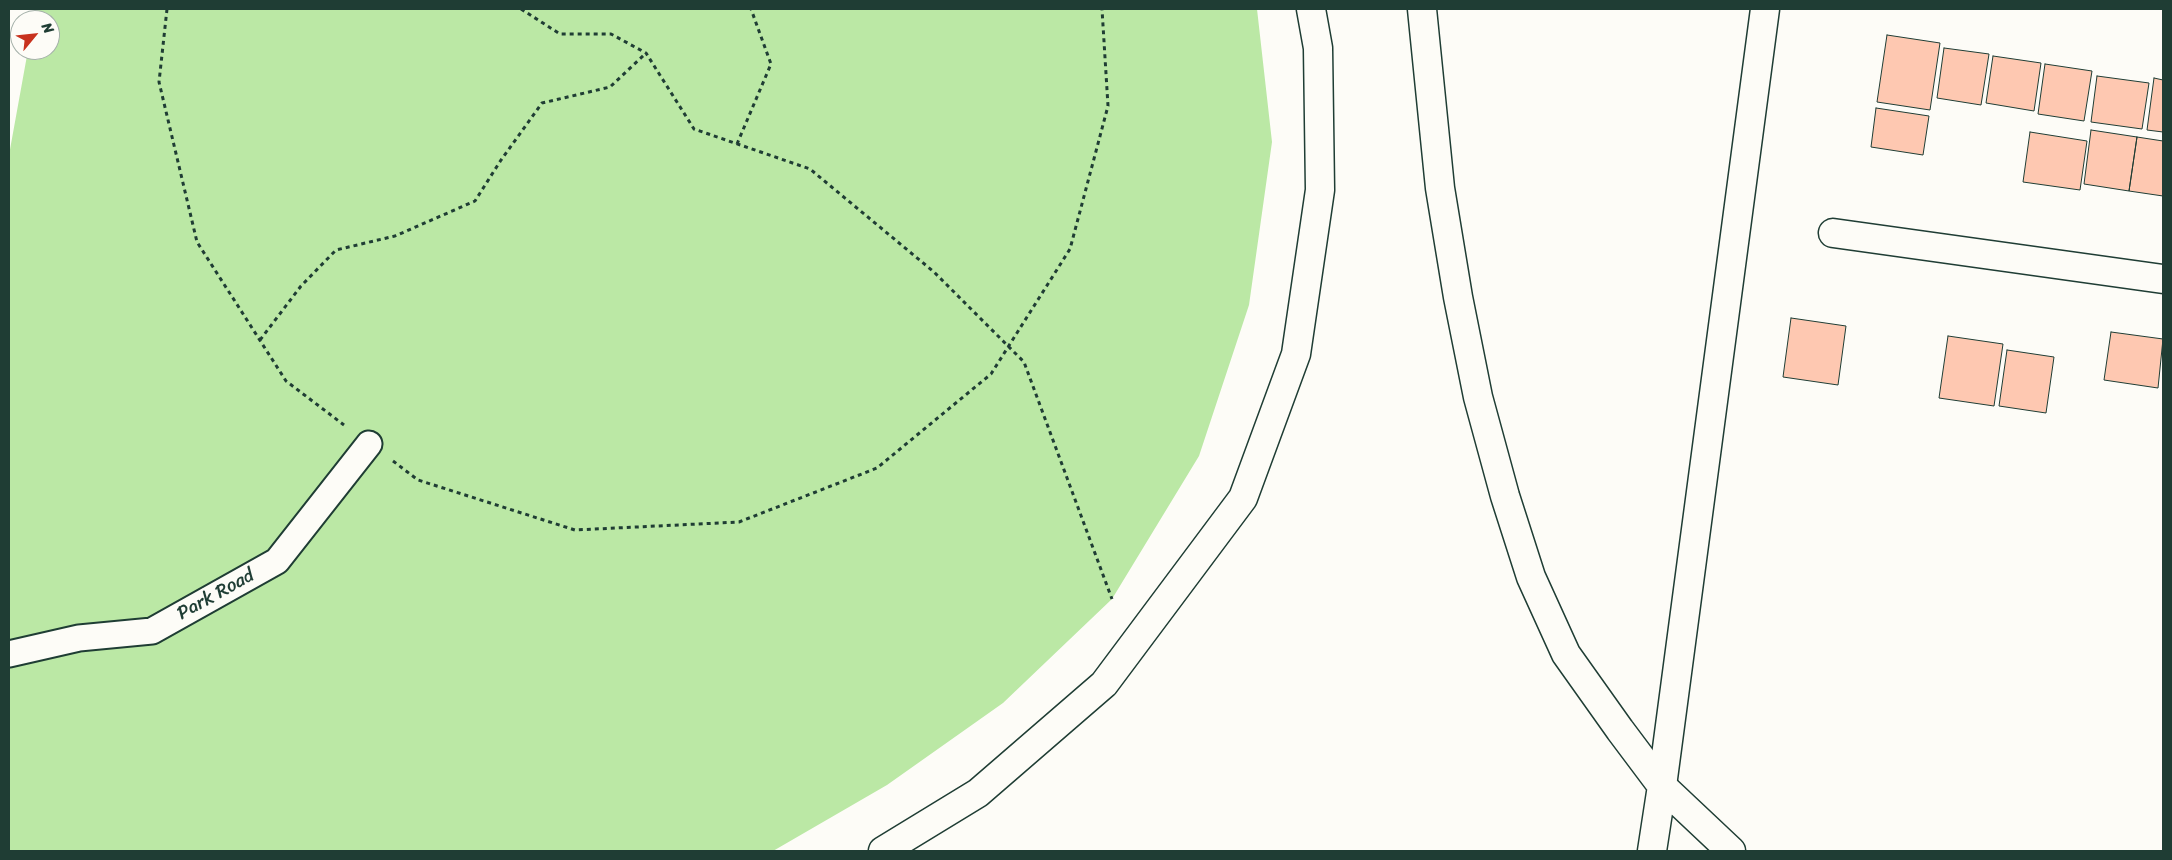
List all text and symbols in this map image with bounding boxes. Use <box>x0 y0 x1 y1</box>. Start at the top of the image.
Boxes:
north arrow <box>10 10 60 60</box>
text: N <box>34 18 61 38</box>
street label: Park Road <box>173 565 259 625</box>

